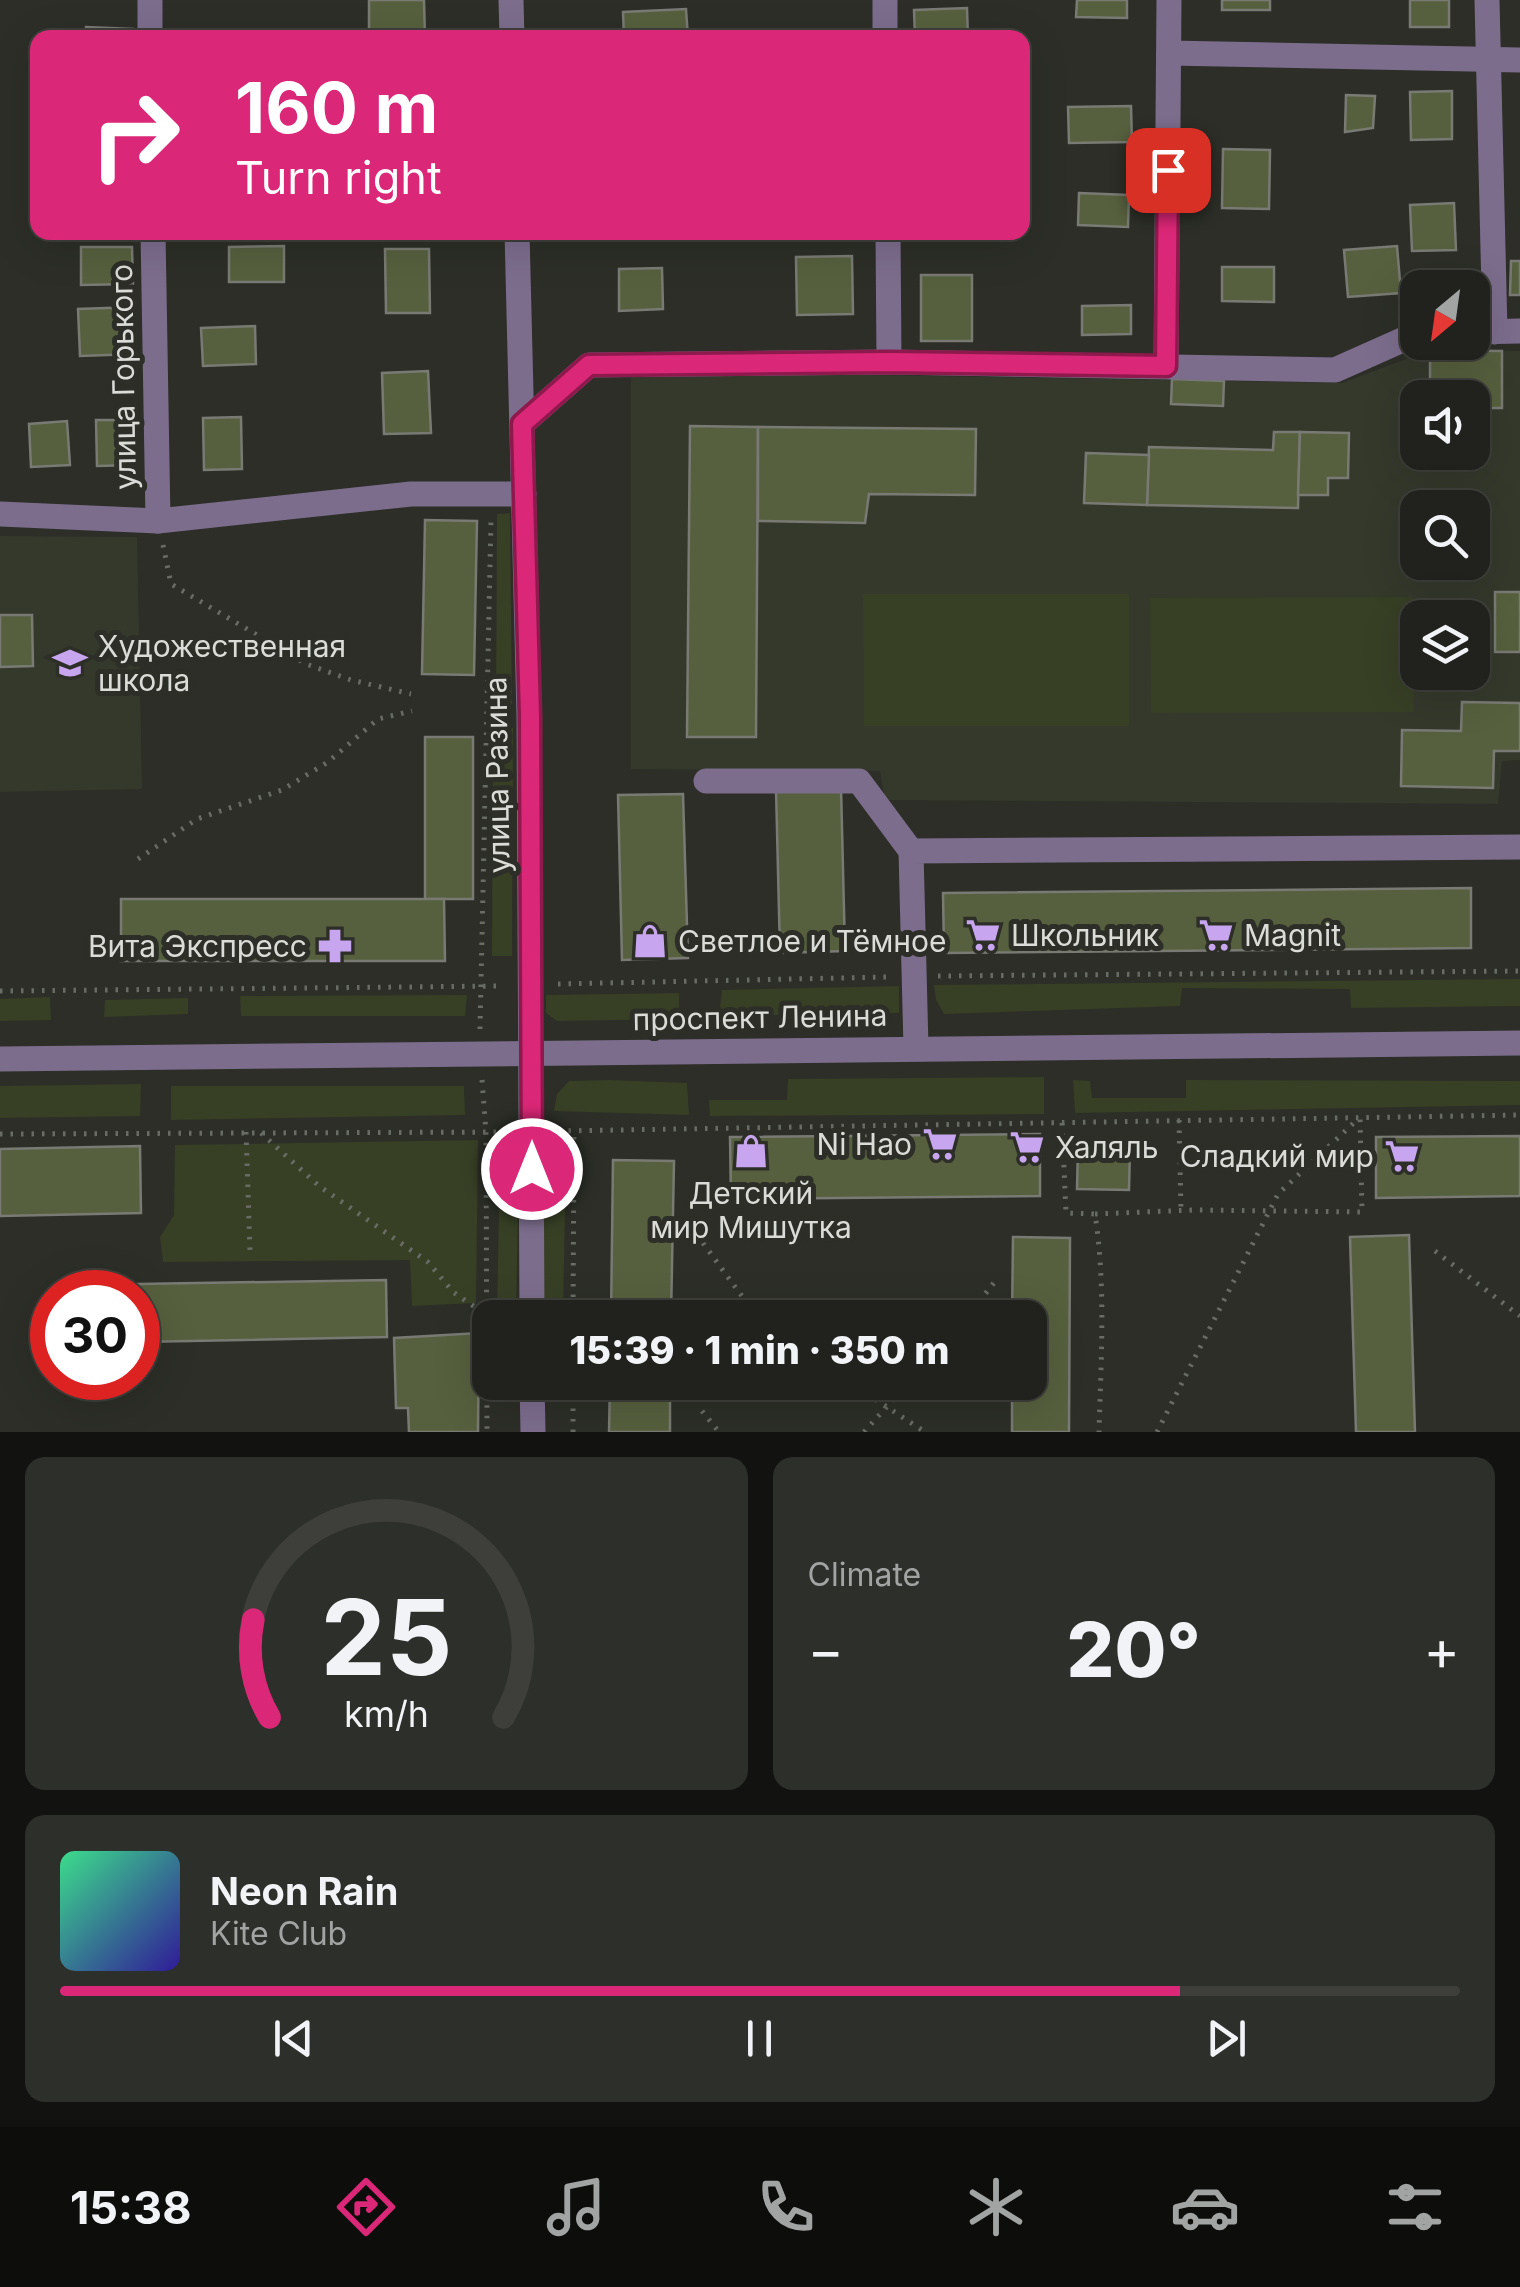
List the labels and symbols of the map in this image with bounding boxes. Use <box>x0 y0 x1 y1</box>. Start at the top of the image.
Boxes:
pin <box>1126 128 1211 213</box>
street label: улица Горького <box>103 264 143 490</box>
north arrow <box>1400 270 1490 360</box>
place label: Художественная школа <box>98 628 346 698</box>
school or university icon: Художественная школа <box>51 644 89 682</box>
street label: улица Разина <box>477 676 517 874</box>
supermarket icon: Школьник <box>964 916 1002 954</box>
supermarket icon: Magnit <box>1197 916 1235 954</box>
place label: Школьник <box>1011 917 1159 953</box>
place label: Magnit <box>1244 917 1341 953</box>
shop icon: Светлое и Тёмное <box>631 922 669 960</box>
place label: Светлое и Тёмное <box>678 923 947 959</box>
pharmacy icon: Вита Экспресс <box>316 927 354 965</box>
place label: Вита Экспресс <box>88 928 307 964</box>
street label: проспект Ленина <box>632 997 888 1037</box>
position arrow <box>480 1117 584 1221</box>
supermarket icon: Ni Hao <box>921 1125 959 1163</box>
place label: Ni Hao <box>817 1126 912 1162</box>
supermarket icon: Халяль <box>1008 1128 1046 1166</box>
place label: Халяль <box>1055 1129 1159 1165</box>
shop icon: Детский мир Мишутка <box>732 1132 770 1170</box>
supermarket icon: Сладкий мир <box>1383 1137 1421 1175</box>
place label: Сладкий мир <box>1180 1138 1374 1174</box>
place label: Детский мир Мишутка <box>650 1175 852 1245</box>
speed limit sign: 30 <box>30 1270 160 1400</box>

